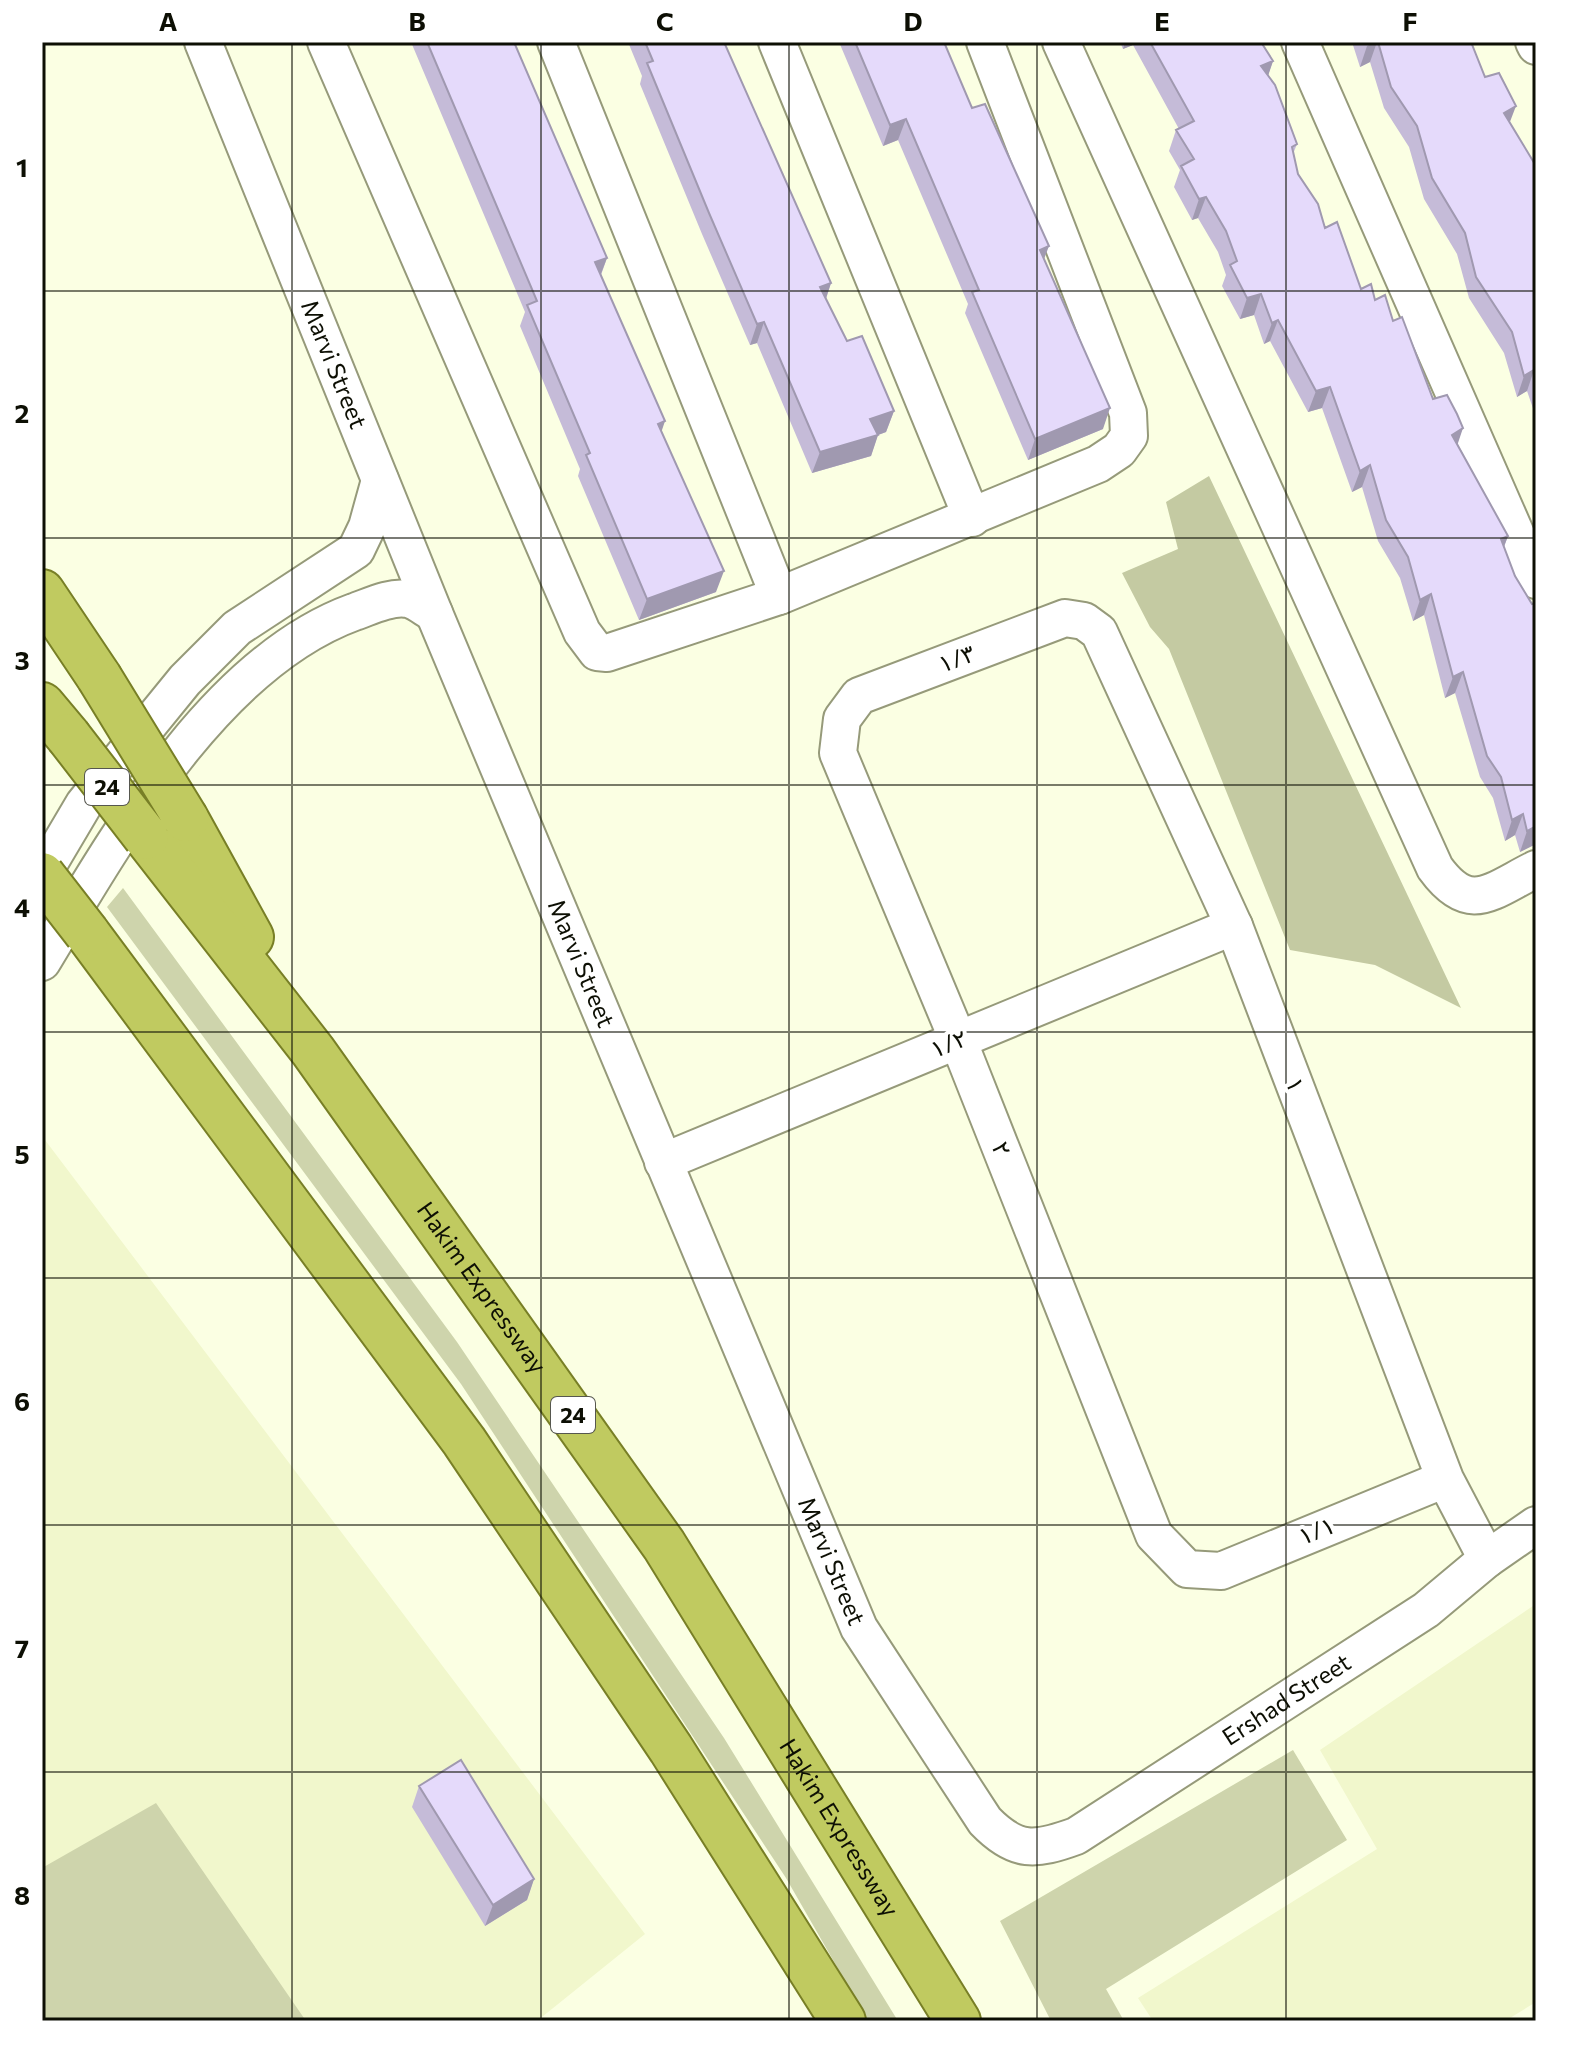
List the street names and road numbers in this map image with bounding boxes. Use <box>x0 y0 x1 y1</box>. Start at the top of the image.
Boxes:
street label: Marvi Street <box>296 296 374 433</box>
street label: ۱/۳ <box>934 637 979 678</box>
road number: 24 <box>85 769 129 805</box>
street label: Marvi Street <box>543 895 622 1031</box>
street label: ۱/۲ <box>926 1022 971 1063</box>
street label: ۱ <box>1281 1073 1312 1096</box>
street label: ۲ <box>987 1137 1018 1160</box>
street label: Hakim Expressway <box>412 1196 553 1378</box>
road number: 24 <box>551 1397 595 1433</box>
street label: Marvi Street <box>793 1492 872 1629</box>
street label: ۱/۱ <box>1294 1509 1339 1550</box>
street label: Ershad Street <box>1216 1647 1356 1751</box>
street label: Hakim Expressway <box>774 1733 906 1921</box>

